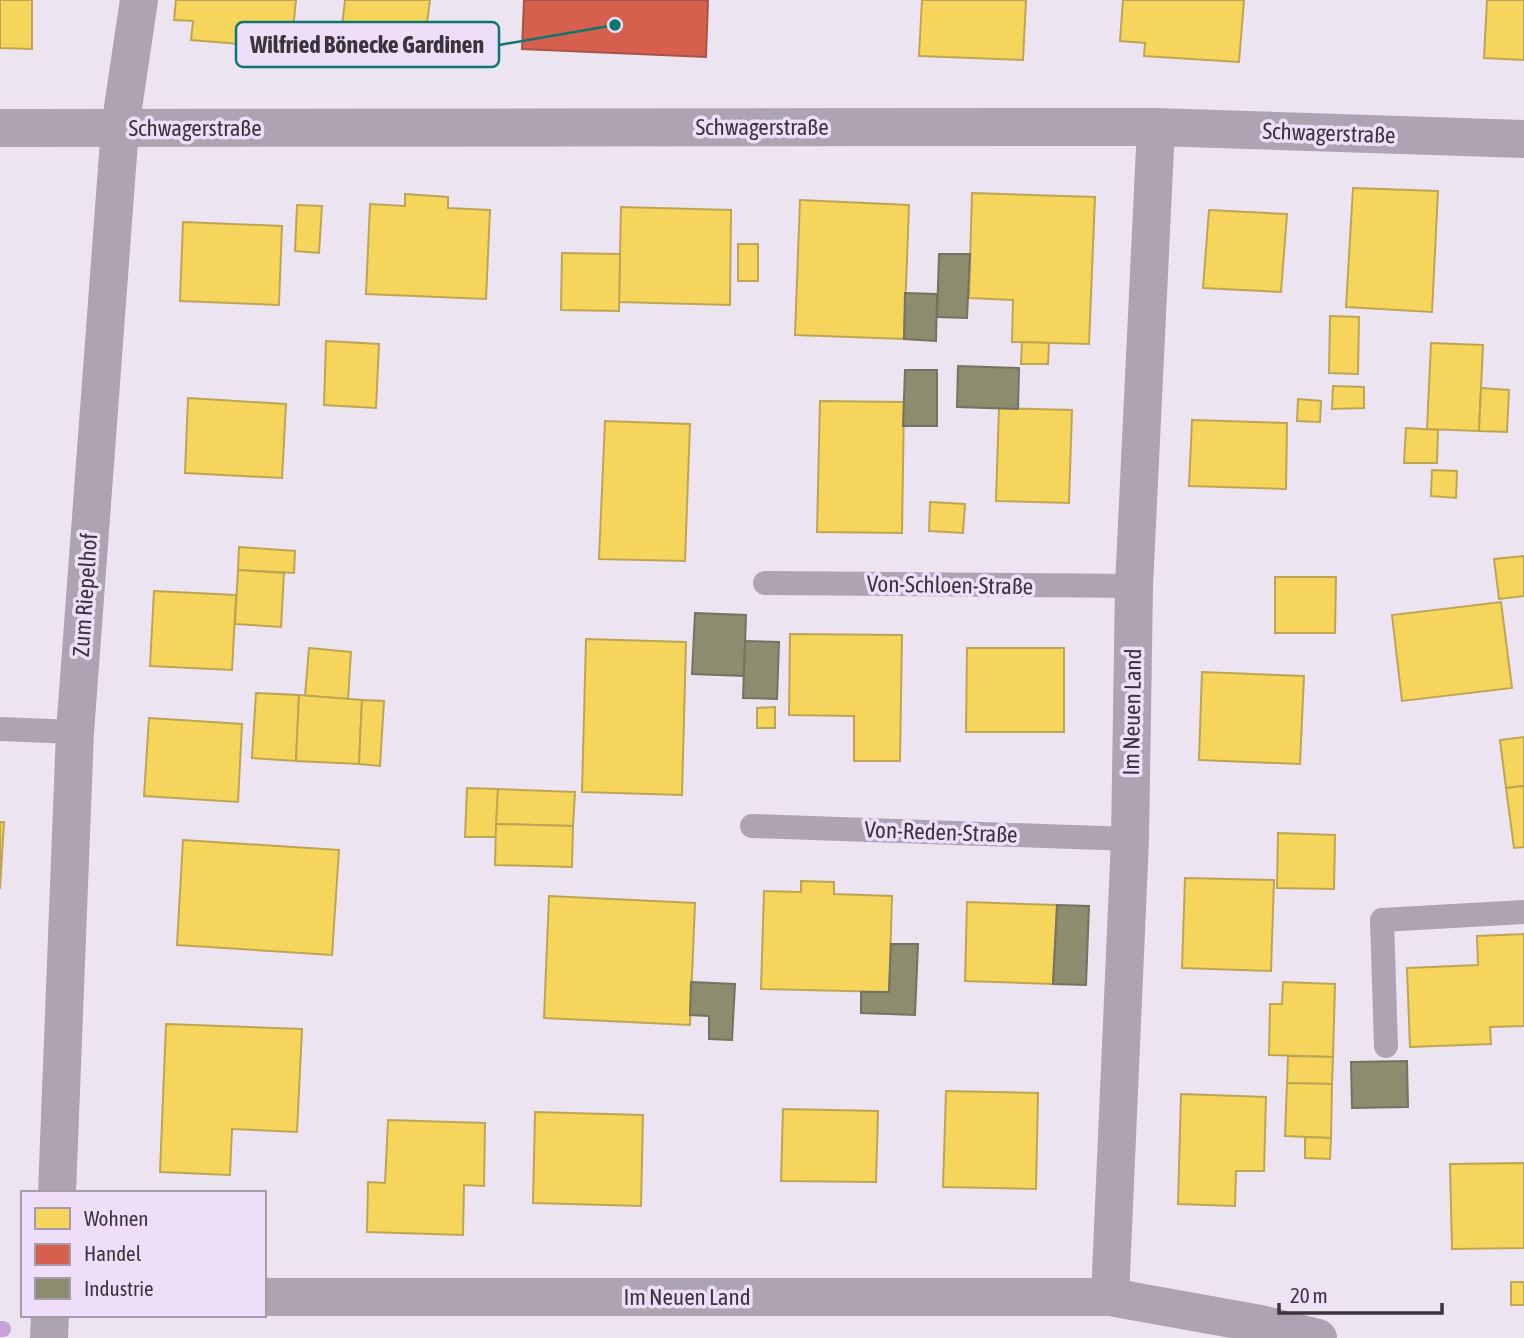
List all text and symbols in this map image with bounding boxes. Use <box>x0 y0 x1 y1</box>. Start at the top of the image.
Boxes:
callout: Wilfried Bönecke Gardinen <box>236 22 499 67</box>
text: Wilfried Bönecke Gardinen <box>249 31 484 58</box>
street label: Schwagerstraße <box>695 114 829 140</box>
street label: Schwagerstraße <box>128 115 262 141</box>
street label: Schwagerstraße <box>1262 118 1396 148</box>
street label: Zum Riepelhof <box>68 532 102 658</box>
street label: Von-Schloen-Straße <box>867 571 1033 599</box>
street label: Im Neuen Land <box>1118 648 1146 776</box>
street label: Von-Reden-Straße <box>864 816 1018 848</box>
legend <box>21 1191 266 1317</box>
text: Wohnen <box>84 1206 149 1230</box>
text: Handel <box>84 1241 142 1265</box>
scale bar <box>1279 1272 1442 1316</box>
text: Industrie <box>84 1276 154 1300</box>
text: 20 m <box>1290 1283 1328 1307</box>
street label: Im Neuen Land <box>623 1284 751 1310</box>

